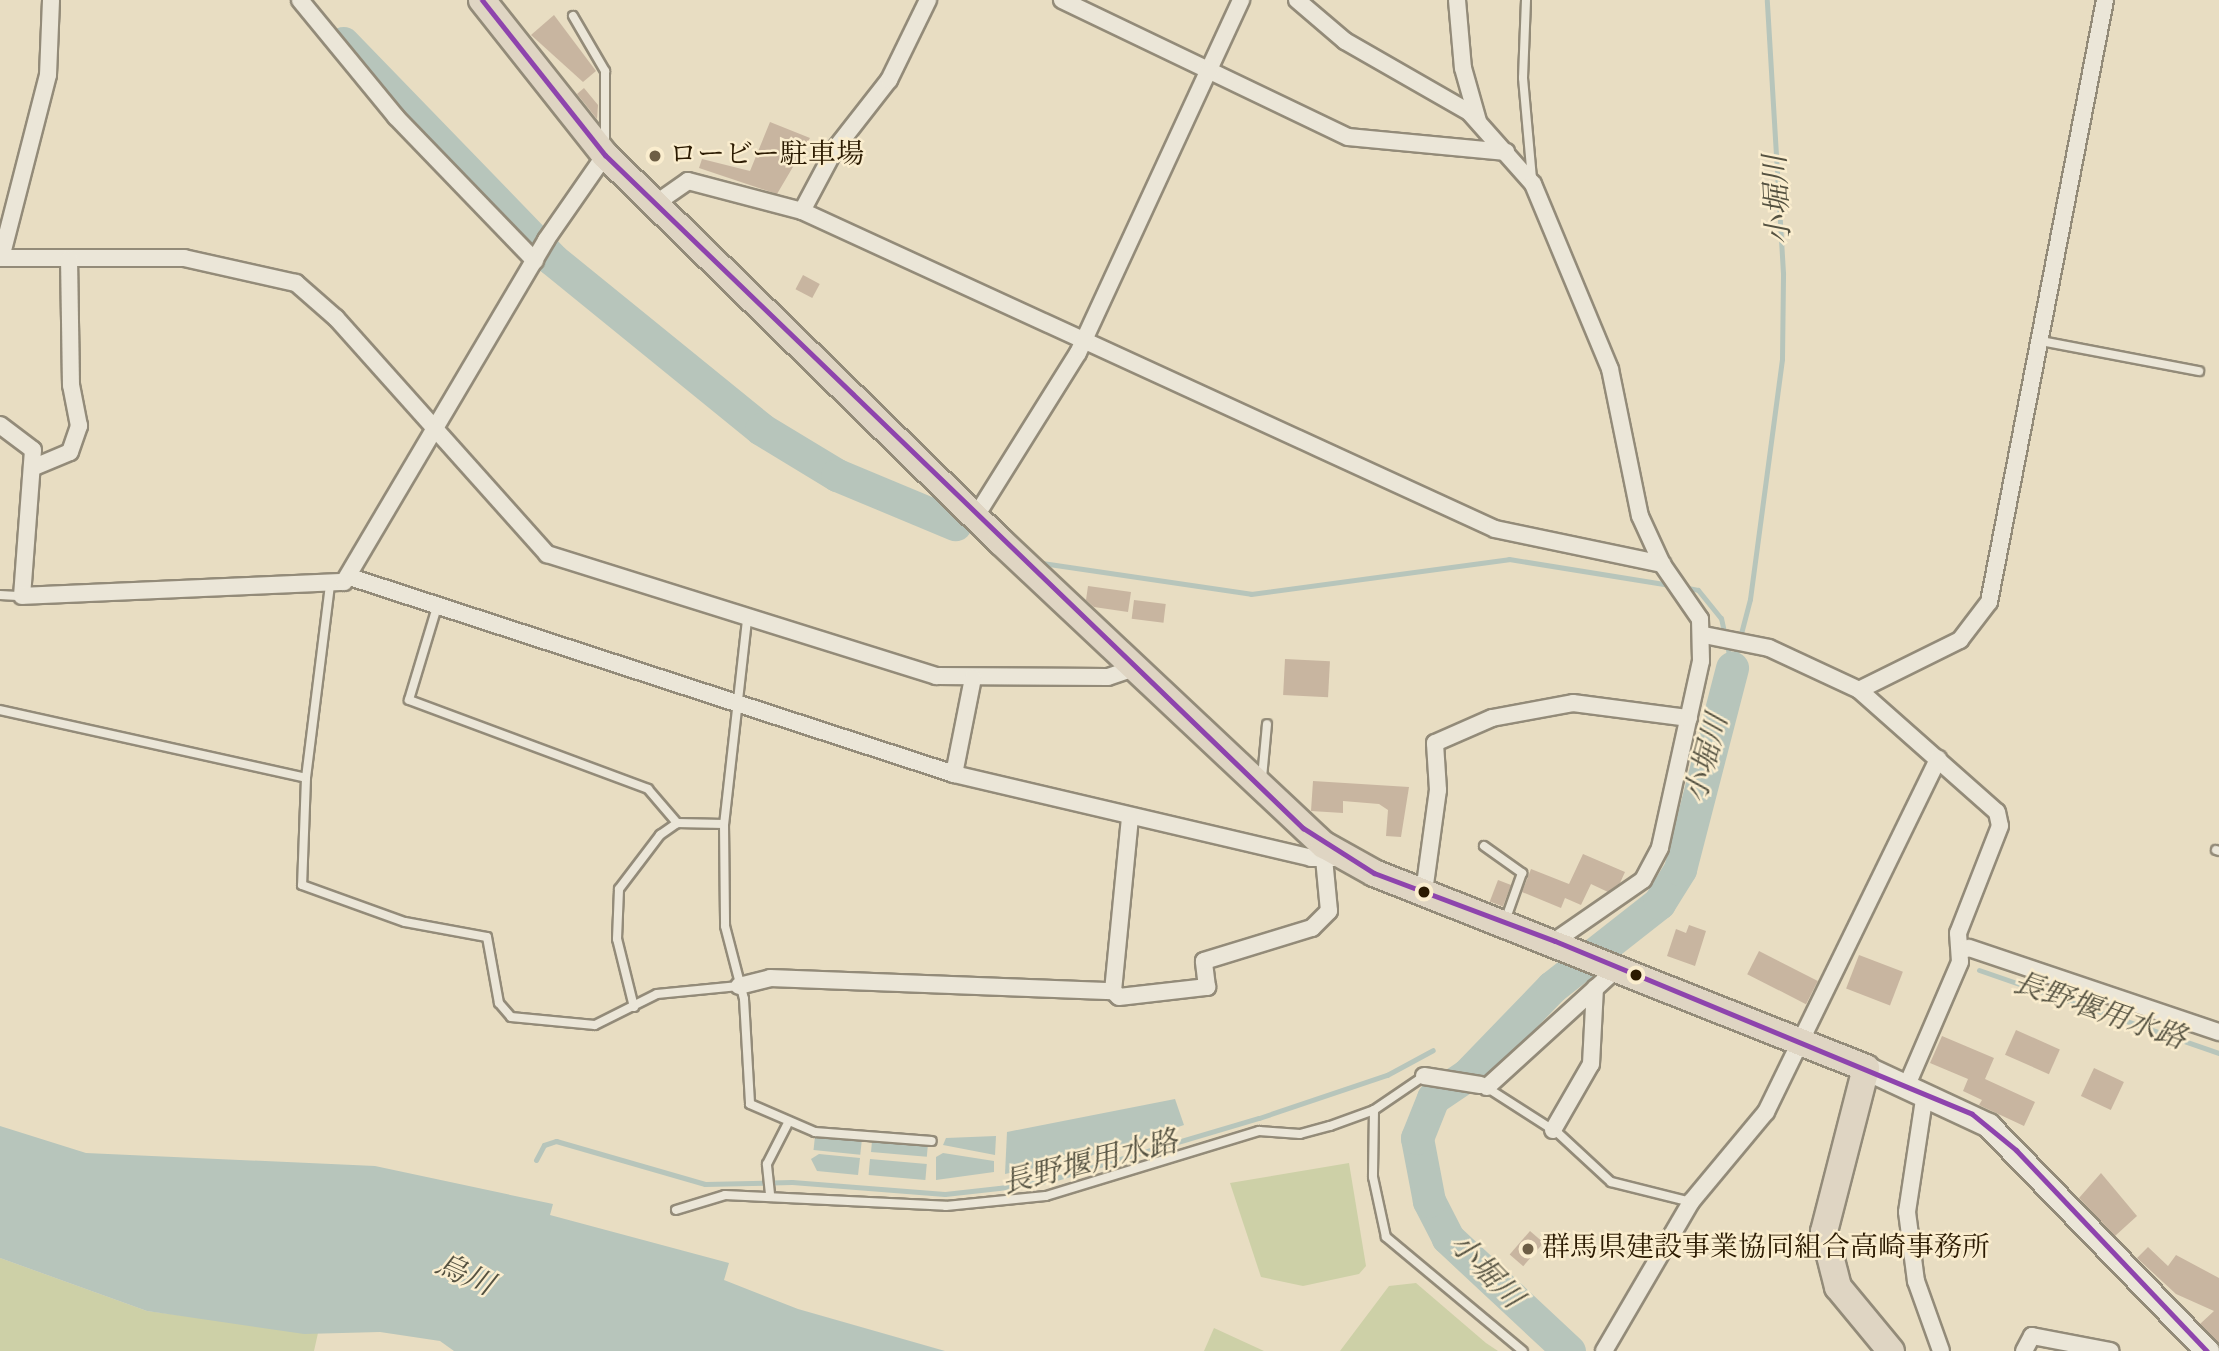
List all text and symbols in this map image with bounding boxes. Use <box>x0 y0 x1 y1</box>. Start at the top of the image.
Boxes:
place label: ロービー駐車場 <box>669 139 864 173</box>
marker: ロービー駐車場 <box>647 148 663 164</box>
water label: 小堀川 <box>1759 154 1799 246</box>
water label: 小堀川 <box>1679 711 1737 807</box>
unlabelled marker <box>1417 885 1431 899</box>
water label: 長野堰用水路 <box>2008 966 2190 1058</box>
unlabelled marker <box>1629 968 1643 982</box>
water label: 長野堰用水路 <box>998 1125 1182 1203</box>
water label: 小堀川 <box>1441 1227 1529 1317</box>
place label: 群馬県建設事業協同組合高崎事務所 <box>1542 1232 1990 1266</box>
marker: 群馬県建設事業協同組合高崎事務所 <box>1520 1241 1536 1257</box>
water label: 烏川 <box>429 1247 499 1305</box>

